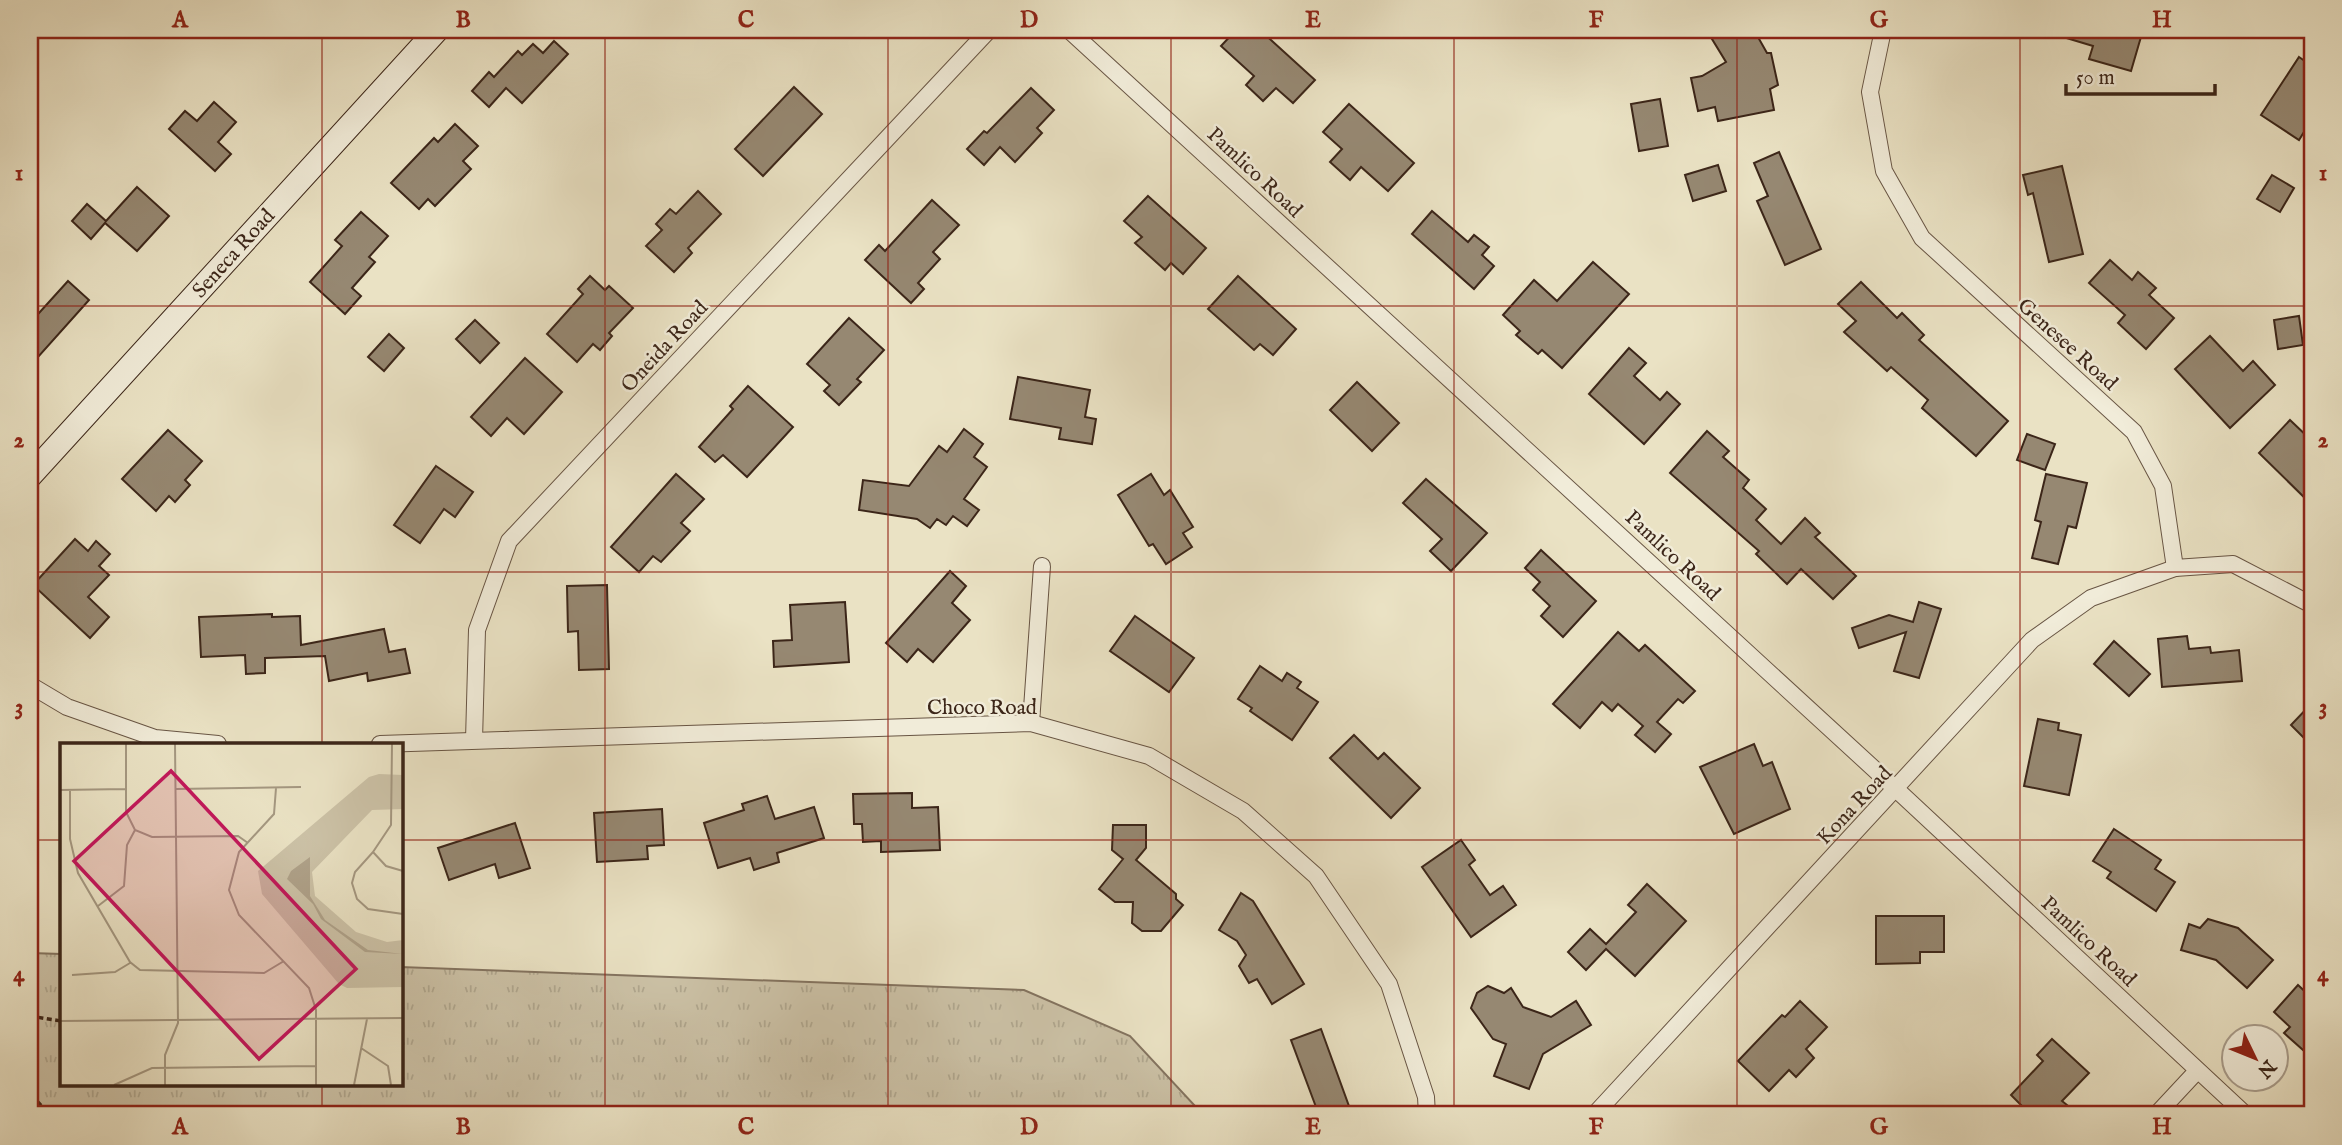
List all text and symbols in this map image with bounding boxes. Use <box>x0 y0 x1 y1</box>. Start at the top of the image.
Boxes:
text: A <box>171 6 189 35</box>
text: B <box>455 6 471 35</box>
text: C <box>738 6 755 35</box>
text: D <box>1020 6 1038 35</box>
text: E <box>1305 6 1321 35</box>
text: F <box>1589 6 1604 35</box>
text: G <box>1870 6 1889 35</box>
text: H <box>2152 6 2172 35</box>
scale bar <box>2066 52 2214 96</box>
text: 50 m <box>2076 65 2115 92</box>
street label: Pamlico Road <box>1201 122 1308 225</box>
text: 1 <box>15 159 23 188</box>
text: 1 <box>2319 159 2327 188</box>
street label: Seneca Road <box>187 203 282 304</box>
street label: Genesee Road <box>2011 293 2123 398</box>
street label: Oneida Road <box>616 295 715 399</box>
text: 2 <box>14 426 25 455</box>
text: 2 <box>2318 426 2329 455</box>
street label: Pamlico Road <box>1619 505 1726 608</box>
text: 3 <box>15 693 23 722</box>
text: 3 <box>2319 693 2327 722</box>
street label: Choco Road <box>927 695 1038 722</box>
inset map <box>60 743 402 1086</box>
street label: Kona Road <box>1812 760 1899 851</box>
street label: Pamlico Road <box>2035 891 2142 994</box>
text: 4 <box>13 960 25 989</box>
text: 4 <box>2317 960 2329 989</box>
north arrow <box>2220 1023 2290 1092</box>
text: N <box>2251 1053 2281 1083</box>
text: A <box>171 1113 189 1142</box>
text: B <box>455 1113 471 1142</box>
text: C <box>738 1113 755 1142</box>
text: D <box>1020 1113 1038 1142</box>
text: E <box>1305 1113 1321 1142</box>
text: F <box>1589 1113 1604 1142</box>
text: G <box>1870 1113 1889 1142</box>
text: H <box>2152 1113 2172 1142</box>

